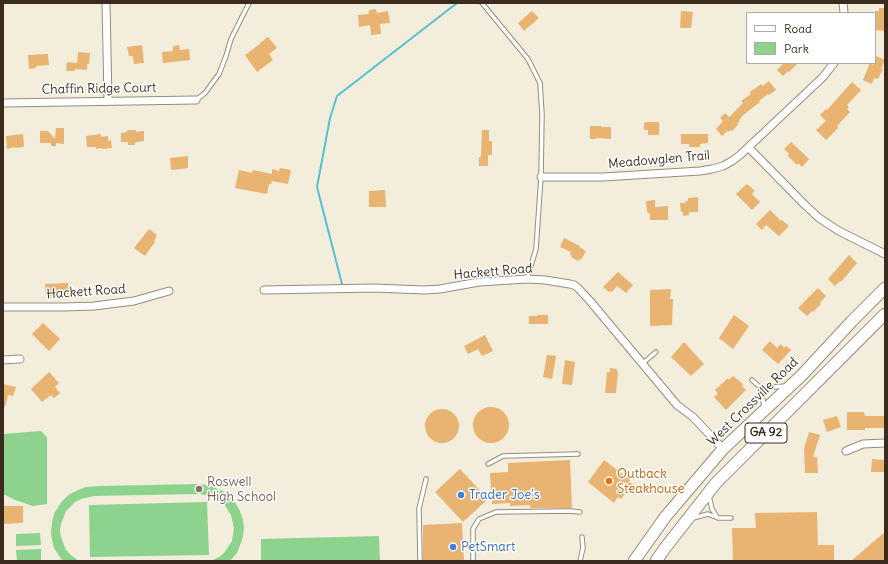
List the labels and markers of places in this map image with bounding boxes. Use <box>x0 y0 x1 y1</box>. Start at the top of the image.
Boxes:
place label: Outback Steakhouse <box>617 466 685 497</box>
place label: Roswell High School <box>207 474 276 505</box>
marker: Outback Steakhouse <box>604 476 614 486</box>
marker: Roswell High School <box>194 484 204 494</box>
place label: Trader Joe's <box>469 487 540 503</box>
marker: Trader Joe's <box>456 490 466 500</box>
place label: PetSmart <box>461 539 515 555</box>
marker: PetSmart <box>448 542 458 552</box>

